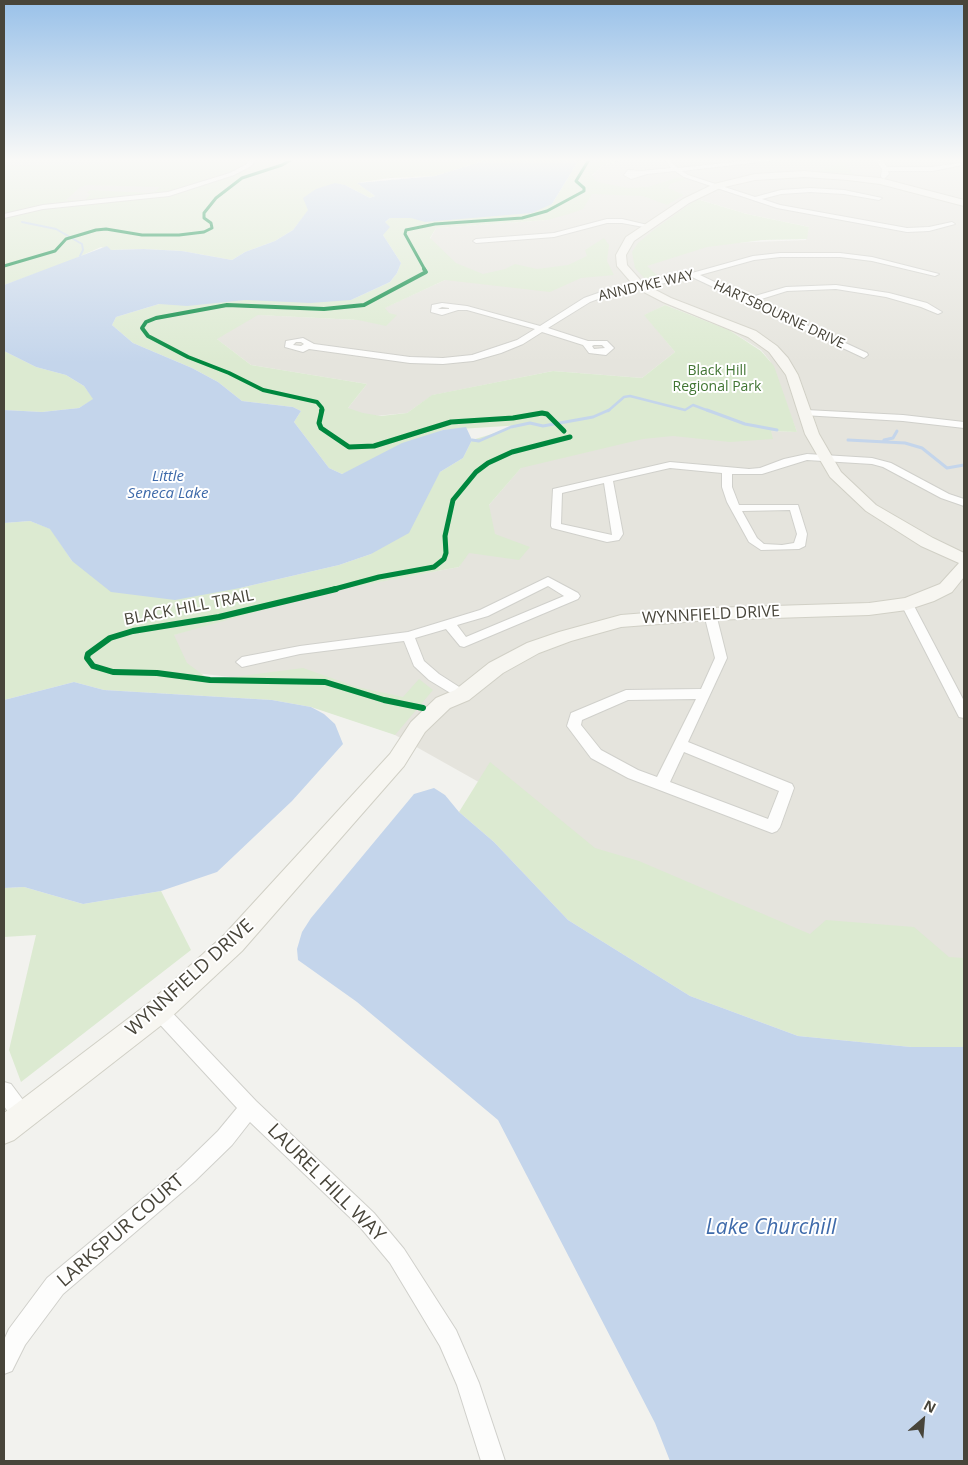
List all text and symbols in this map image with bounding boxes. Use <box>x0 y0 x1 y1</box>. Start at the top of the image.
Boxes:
street label: ANNDYKE WAY <box>597 267 695 305</box>
street label: HARTSBOURNE DRIVE <box>711 277 847 353</box>
park label: Black Hill Regional Park <box>673 363 761 396</box>
water label: Little Seneca Lake <box>128 468 208 503</box>
street label: BLACK HILL TRAIL <box>123 586 255 630</box>
street label: WYNNFIELD DRIVE <box>642 602 780 628</box>
street label: WYNNFIELD DRIVE <box>122 915 258 1041</box>
street label: LAUREL HILL WAY <box>262 1119 390 1247</box>
street label: LARKSPUR COURT <box>53 1170 189 1292</box>
water label: Lake Churchill <box>706 1215 836 1241</box>
north arrow <box>898 1395 948 1445</box>
text: N <box>921 1395 939 1417</box>

